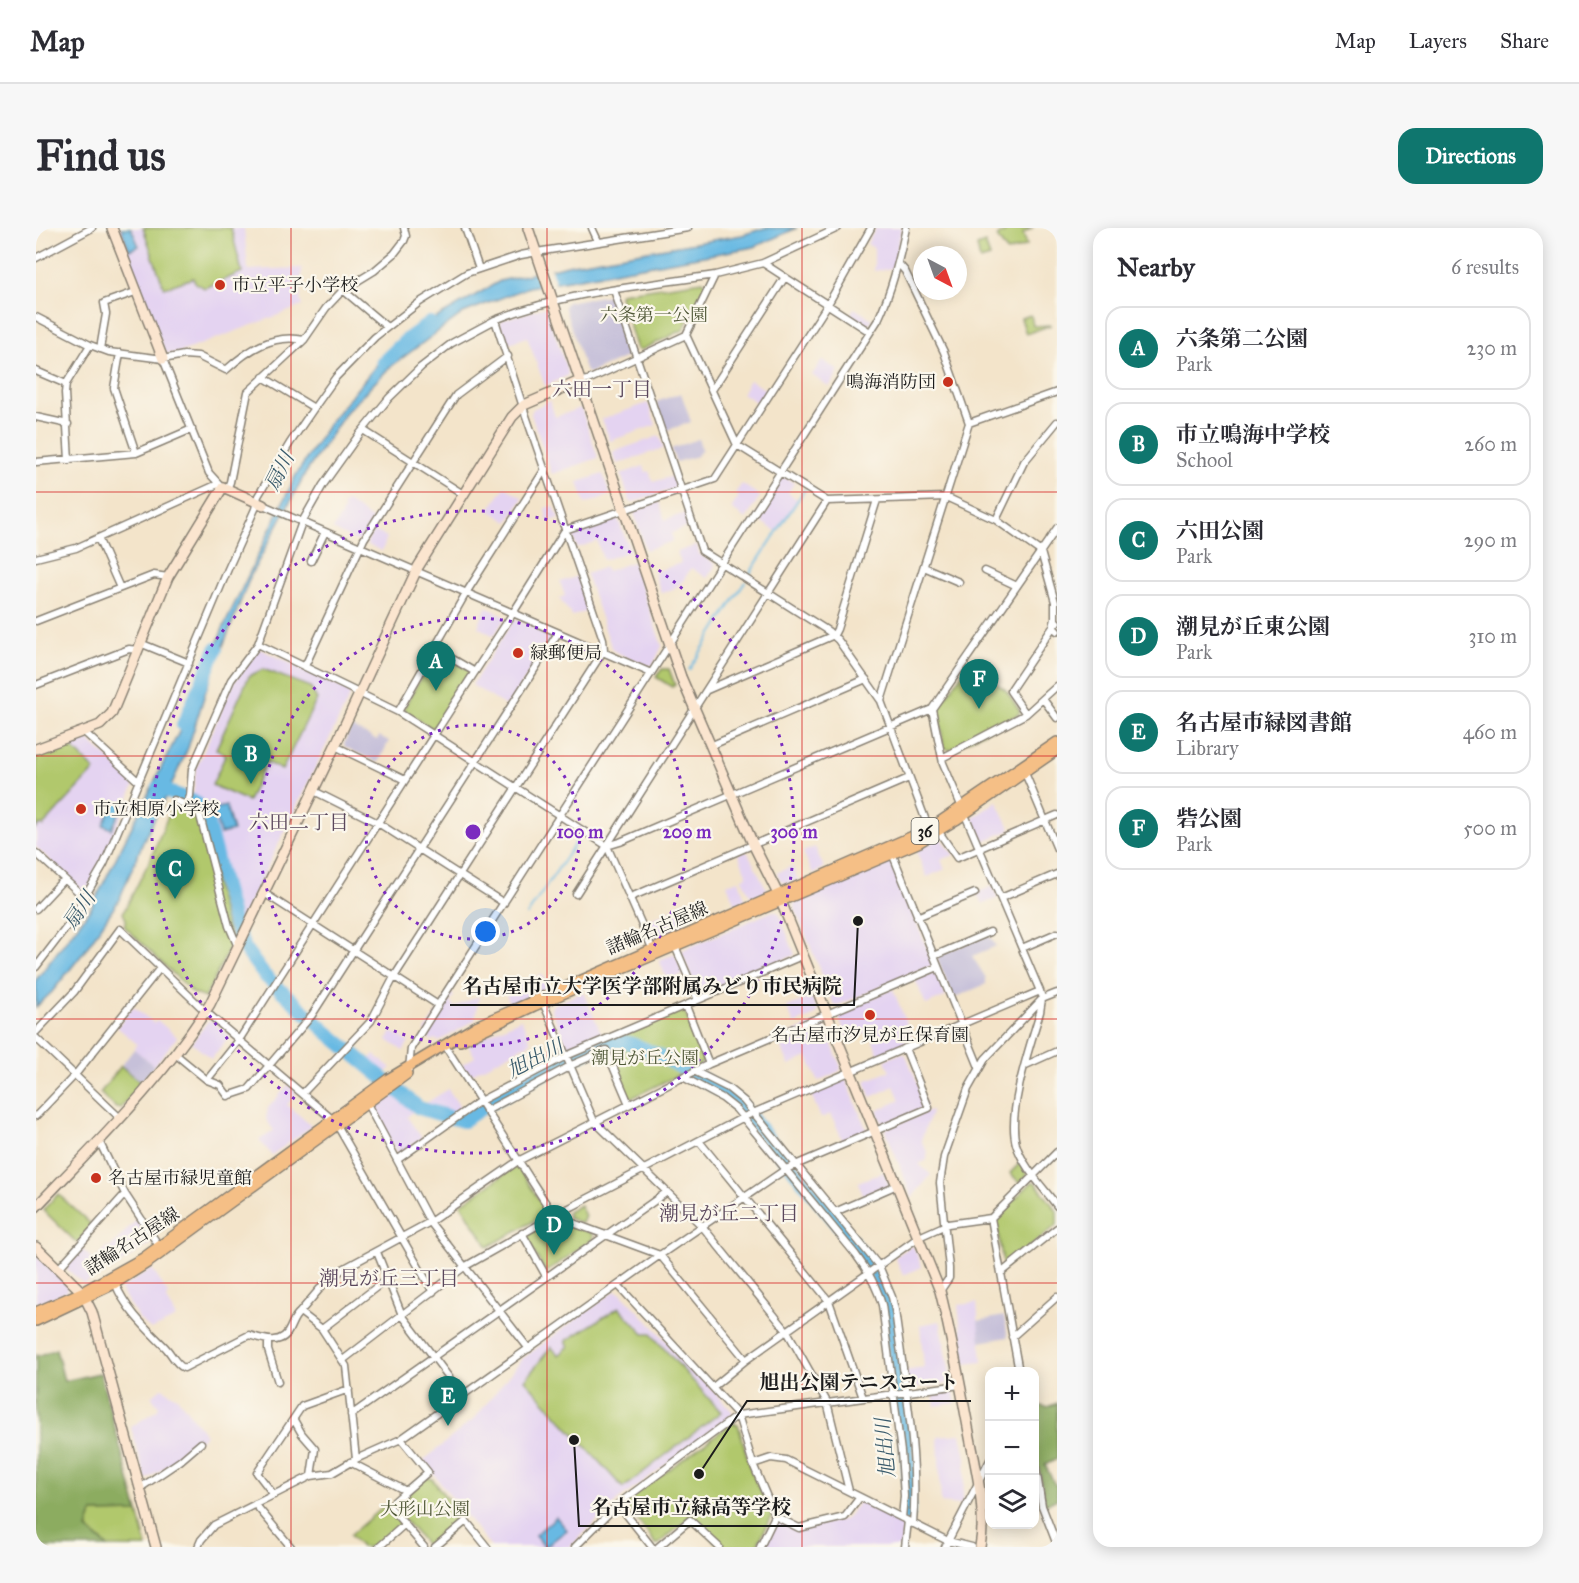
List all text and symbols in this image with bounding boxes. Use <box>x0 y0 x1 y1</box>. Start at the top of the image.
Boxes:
text: Map <box>30 24 85 59</box>
text: Map <box>1335 28 1376 54</box>
text: Layers <box>1409 28 1467 54</box>
text: Share <box>1500 28 1549 54</box>
button: Directions <box>1398 128 1543 184</box>
text: Find us <box>36 130 166 182</box>
north arrow <box>913 246 967 300</box>
text: Nearby <box>1117 251 1195 283</box>
text: 6 results <box>1451 255 1519 279</box>
place label: 市立平子小学校 <box>232 274 358 296</box>
marker: 市立平子小学校 <box>213 278 227 292</box>
park label: 六条第一公園 <box>600 304 708 326</box>
text: 六条第二公園 <box>1176 325 1308 352</box>
text: A <box>1132 336 1145 360</box>
text: 230 m <box>1466 336 1517 360</box>
text: Park <box>1176 352 1212 376</box>
place label: 鳴海消防団 <box>846 371 936 393</box>
marker: 鳴海消防団 <box>941 375 955 389</box>
district label: 六田一丁目 <box>552 377 652 401</box>
text: 市立鳴海中学校 <box>1176 421 1330 448</box>
text: B <box>1132 432 1145 456</box>
text: 260 m <box>1464 432 1517 456</box>
water label: 扇川 <box>259 446 300 494</box>
text: School <box>1176 448 1233 472</box>
text: 六田公園 <box>1176 517 1264 544</box>
text: C <box>1132 528 1145 552</box>
text: 290 m <box>1464 528 1517 552</box>
text: Park <box>1176 544 1212 568</box>
text: 潮見が丘東公園 <box>1176 613 1330 640</box>
text: D <box>1131 624 1146 648</box>
text: 310 m <box>1468 624 1517 648</box>
text: Park <box>1176 640 1212 664</box>
pin: A <box>416 642 456 691</box>
place label: 緑郵便局 <box>530 642 602 664</box>
marker: 緑郵便局 <box>511 646 525 660</box>
pin: F <box>960 660 998 709</box>
text: 名古屋市緑図書館 <box>1176 709 1352 736</box>
text: E <box>1131 720 1146 744</box>
text: 460 m <box>1463 720 1517 744</box>
pin: B <box>232 734 270 784</box>
text: Library <box>1176 736 1239 760</box>
place label: 市立相原小学校 <box>93 798 219 820</box>
marker: 市立相原小学校 <box>74 802 88 816</box>
text: 砦公園 <box>1176 805 1242 832</box>
district label: 六田二丁目 <box>249 810 349 834</box>
text: F <box>1132 816 1145 840</box>
text: 500 m <box>1463 816 1517 840</box>
road number: 36 <box>912 818 938 844</box>
text: 100 m <box>557 821 604 843</box>
text: 200 m <box>663 821 712 843</box>
text: 300 m <box>770 821 818 844</box>
centre of rings <box>463 822 483 842</box>
text: Park <box>1176 832 1212 856</box>
pin: C <box>156 850 194 899</box>
water label: 扇川 <box>58 885 101 933</box>
street label: 諸輪名古屋線 <box>603 897 711 959</box>
your location <box>471 917 500 946</box>
callout: 名古屋市立大学医学部附属みどり市民病院 <box>450 967 854 1005</box>
text: 名古屋市立大学医学部附属みどり市民病院 <box>462 974 842 998</box>
marker: 名古屋市汐見が丘保育園 <box>863 1008 877 1022</box>
place label: 名古屋市汐見が丘保育園 <box>771 1024 969 1046</box>
water label: 旭出川 <box>503 1033 569 1082</box>
park label: 潮見が丘公園 <box>591 1047 699 1069</box>
place label: 名古屋市緑児童館 <box>108 1167 252 1189</box>
marker: 名古屋市緑児童館 <box>89 1171 103 1185</box>
district label: 潮見が丘二丁目 <box>659 1201 799 1225</box>
street label: 諸輪名古屋線 <box>81 1202 183 1280</box>
pin: D <box>534 1206 574 1255</box>
district label: 潮見が丘三丁目 <box>319 1266 459 1290</box>
callout: 旭出公園テニスコート <box>747 1363 971 1401</box>
map controls <box>985 1367 1039 1529</box>
button: + <box>985 1367 1039 1421</box>
text: 旭出公園テニスコート <box>759 1370 959 1394</box>
pin: E <box>428 1376 468 1426</box>
water label: 旭出川 <box>870 1415 900 1479</box>
button: − <box>985 1421 1039 1475</box>
button: layers <box>985 1475 1039 1529</box>
callout: 名古屋市立緑高等学校 <box>579 1488 803 1526</box>
text: 名古屋市立緑高等学校 <box>591 1495 791 1519</box>
park label: 大形山公園 <box>380 1498 470 1520</box>

